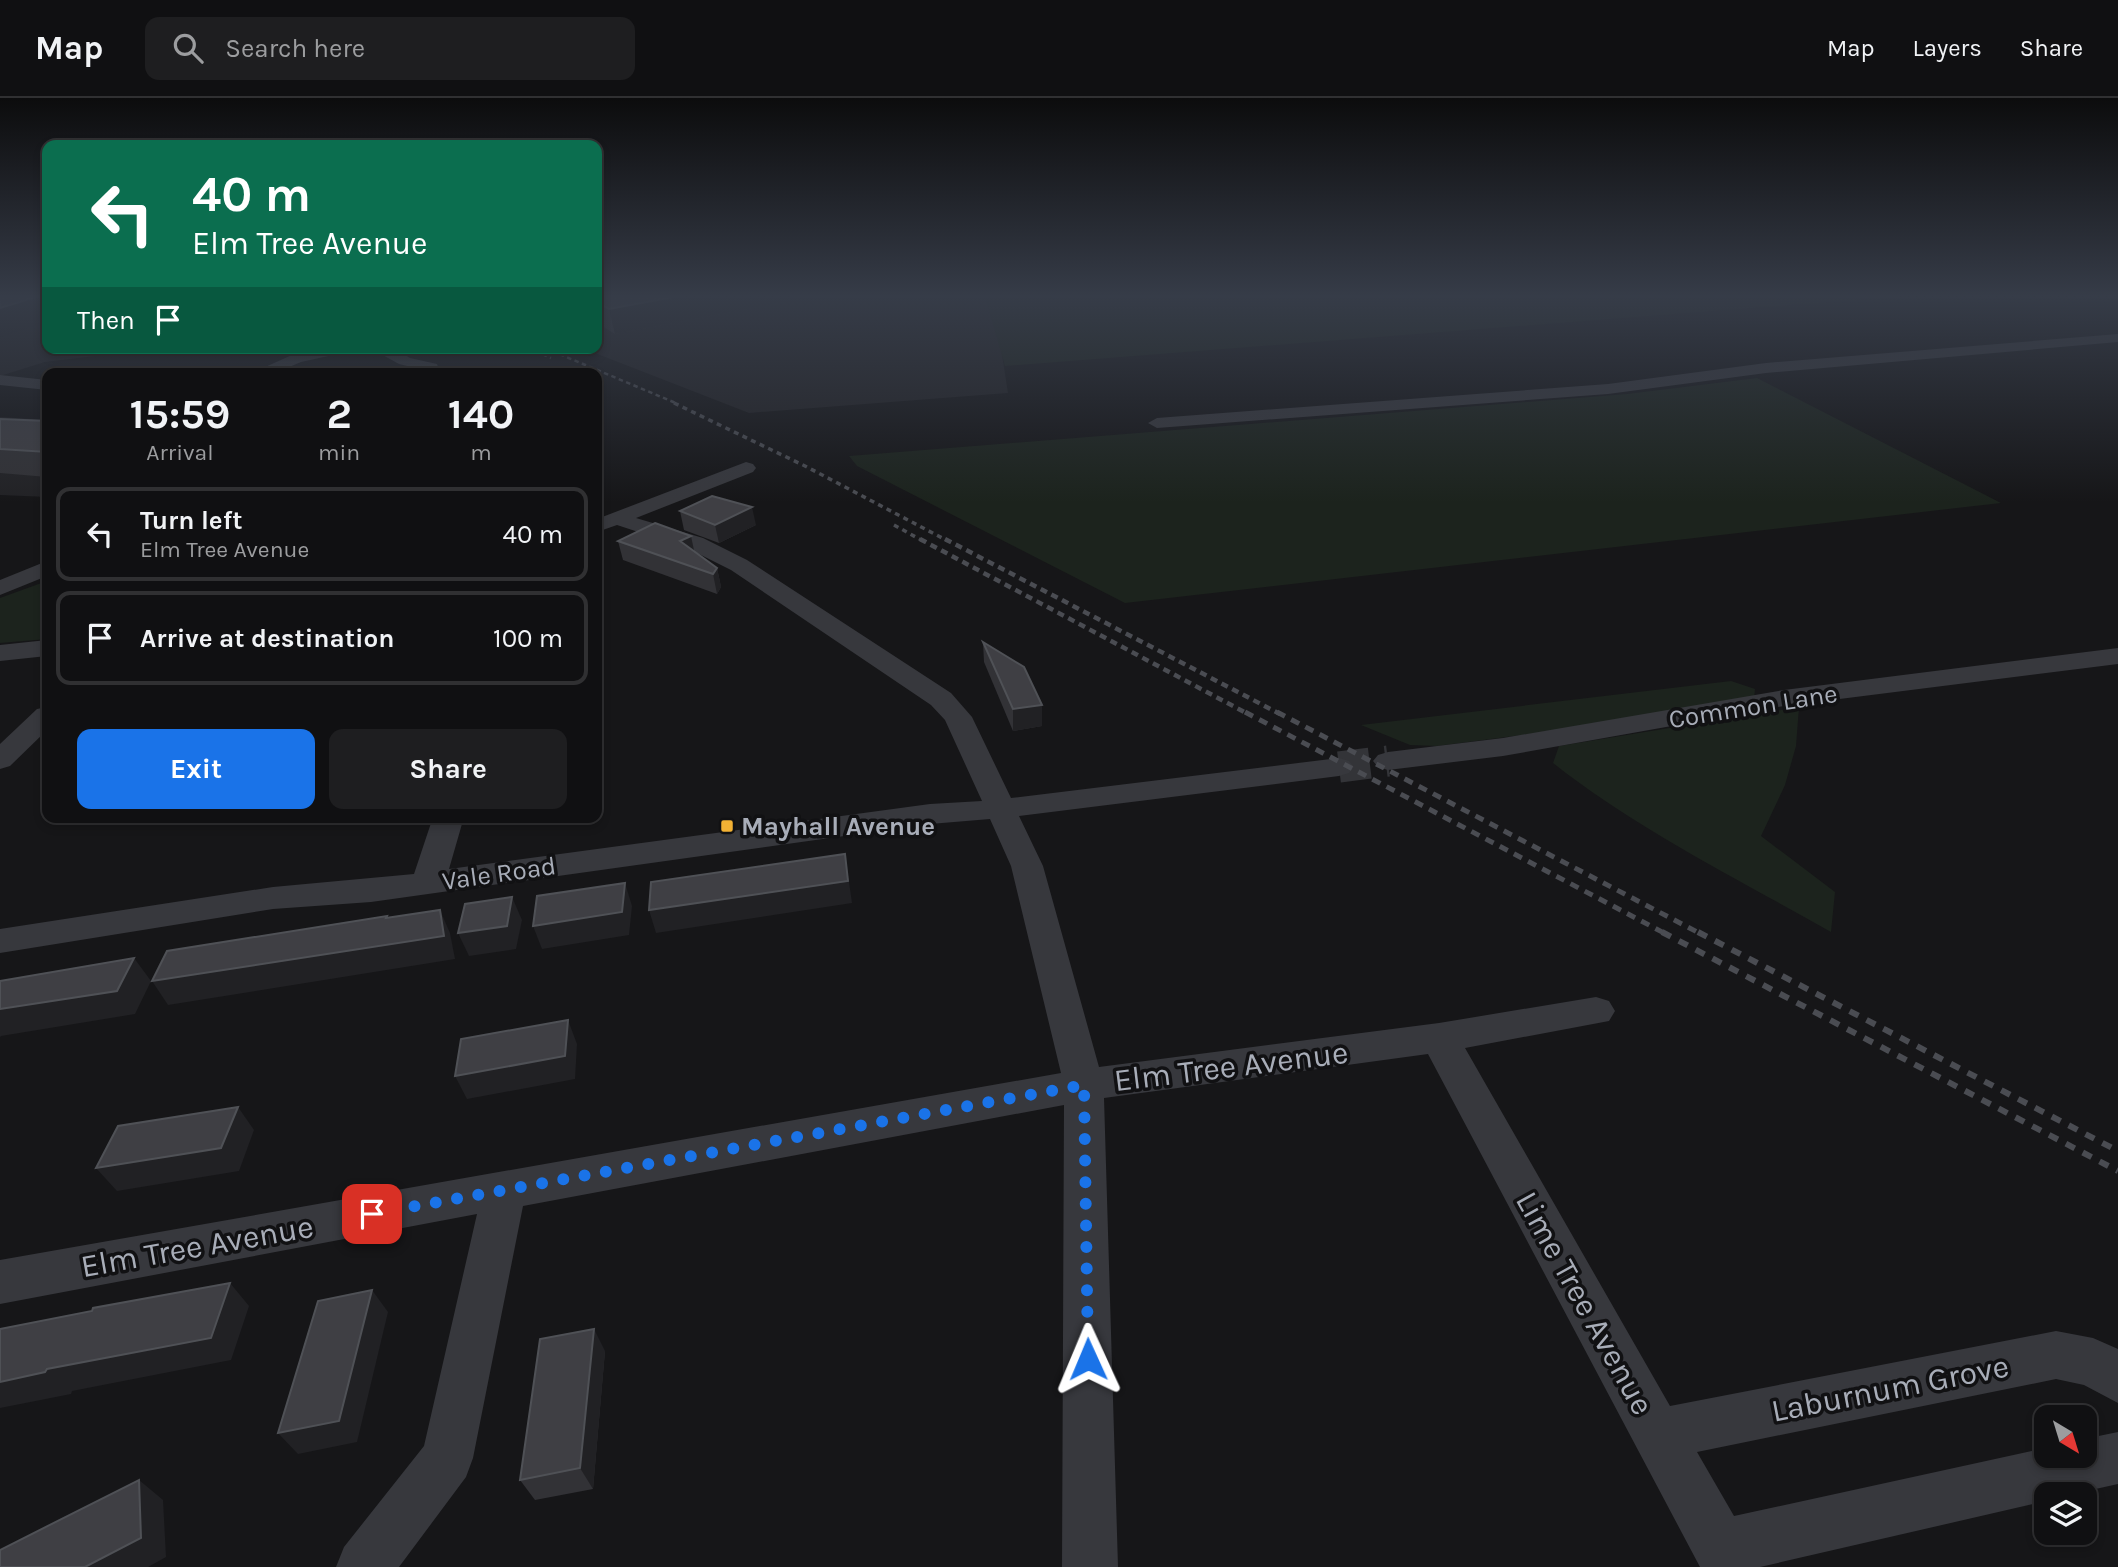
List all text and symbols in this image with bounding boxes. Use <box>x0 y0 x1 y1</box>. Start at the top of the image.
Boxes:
search box <box>145 17 635 80</box>
text: Map <box>35 29 103 67</box>
icon: search <box>169 29 207 67</box>
text: Search here <box>225 33 365 64</box>
text: Map <box>1827 34 1875 62</box>
text: Layers <box>1913 34 1982 62</box>
text: Share <box>2020 34 2083 62</box>
text: 40 m <box>192 166 311 223</box>
icon: left <box>77 168 168 259</box>
text: Elm Tree Avenue <box>192 225 428 262</box>
icon: arrive <box>149 301 187 339</box>
text: Then <box>77 305 135 336</box>
text: 15:59 <box>130 389 230 439</box>
text: 2 <box>326 389 352 439</box>
text: 140 <box>448 389 514 439</box>
text: Arrival <box>146 439 214 466</box>
text: min <box>318 439 360 466</box>
text: m <box>470 439 492 466</box>
text: Turn left <box>140 505 242 536</box>
icon: left <box>81 515 119 553</box>
text: 40 m <box>503 519 563 550</box>
text: Elm Tree Avenue <box>140 536 309 563</box>
icon: arrive <box>81 619 119 657</box>
text: Arrive at destination <box>140 623 394 654</box>
text: 100 m <box>493 623 563 654</box>
street label: Common Lane <box>1667 678 1840 735</box>
button: Exit <box>77 729 315 809</box>
button: Share <box>329 729 567 809</box>
place label: Mayhall Avenue <box>741 811 935 842</box>
marker: Mayhall Avenue <box>719 818 735 834</box>
street label: Vale Road <box>440 850 558 897</box>
street label: Elm Tree Avenue <box>1112 1034 1350 1099</box>
pin <box>342 1184 402 1244</box>
street label: Lime Tree Avenue <box>1508 1185 1661 1421</box>
icon: arrive <box>353 1195 391 1233</box>
street label: Elm Tree Avenue <box>78 1208 316 1285</box>
position arrow <box>1051 1322 1125 1396</box>
street label: Laburnum Grove <box>1768 1347 2012 1430</box>
north arrow <box>2034 1405 2096 1468</box>
map controls <box>2034 1405 2097 1545</box>
button: layers <box>2034 1482 2097 1545</box>

